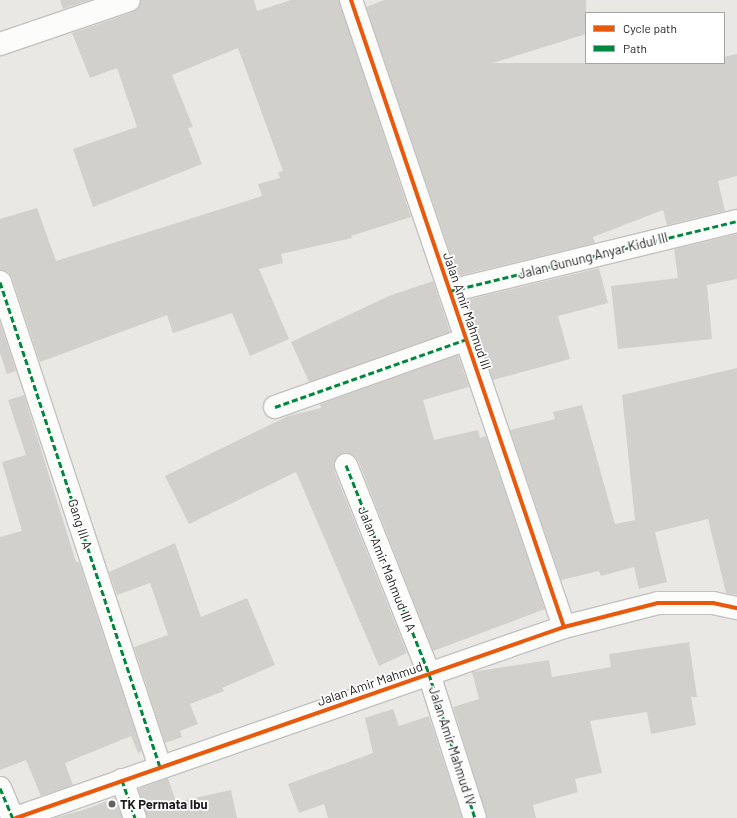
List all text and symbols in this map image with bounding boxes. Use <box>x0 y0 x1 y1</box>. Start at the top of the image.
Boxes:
legend <box>585 12 725 64</box>
text: Cycle path <box>623 21 677 35</box>
text: Path <box>623 41 647 55</box>
street label: Jalan Gunung Anyar Kidul III <box>516 230 670 282</box>
street label: Jalan Amir Mahmud III <box>440 250 494 372</box>
street label: Gang III A <box>65 497 95 551</box>
street label: Jalan Amir Mahmud III A <box>355 504 419 634</box>
street label: Jalan Amir Mahmud <box>315 659 425 709</box>
street label: Jalan Amir Mahmud IV <box>425 685 479 807</box>
place label: TK Permata Ibu <box>120 796 208 812</box>
marker: TK Permata Ibu <box>107 799 117 809</box>

